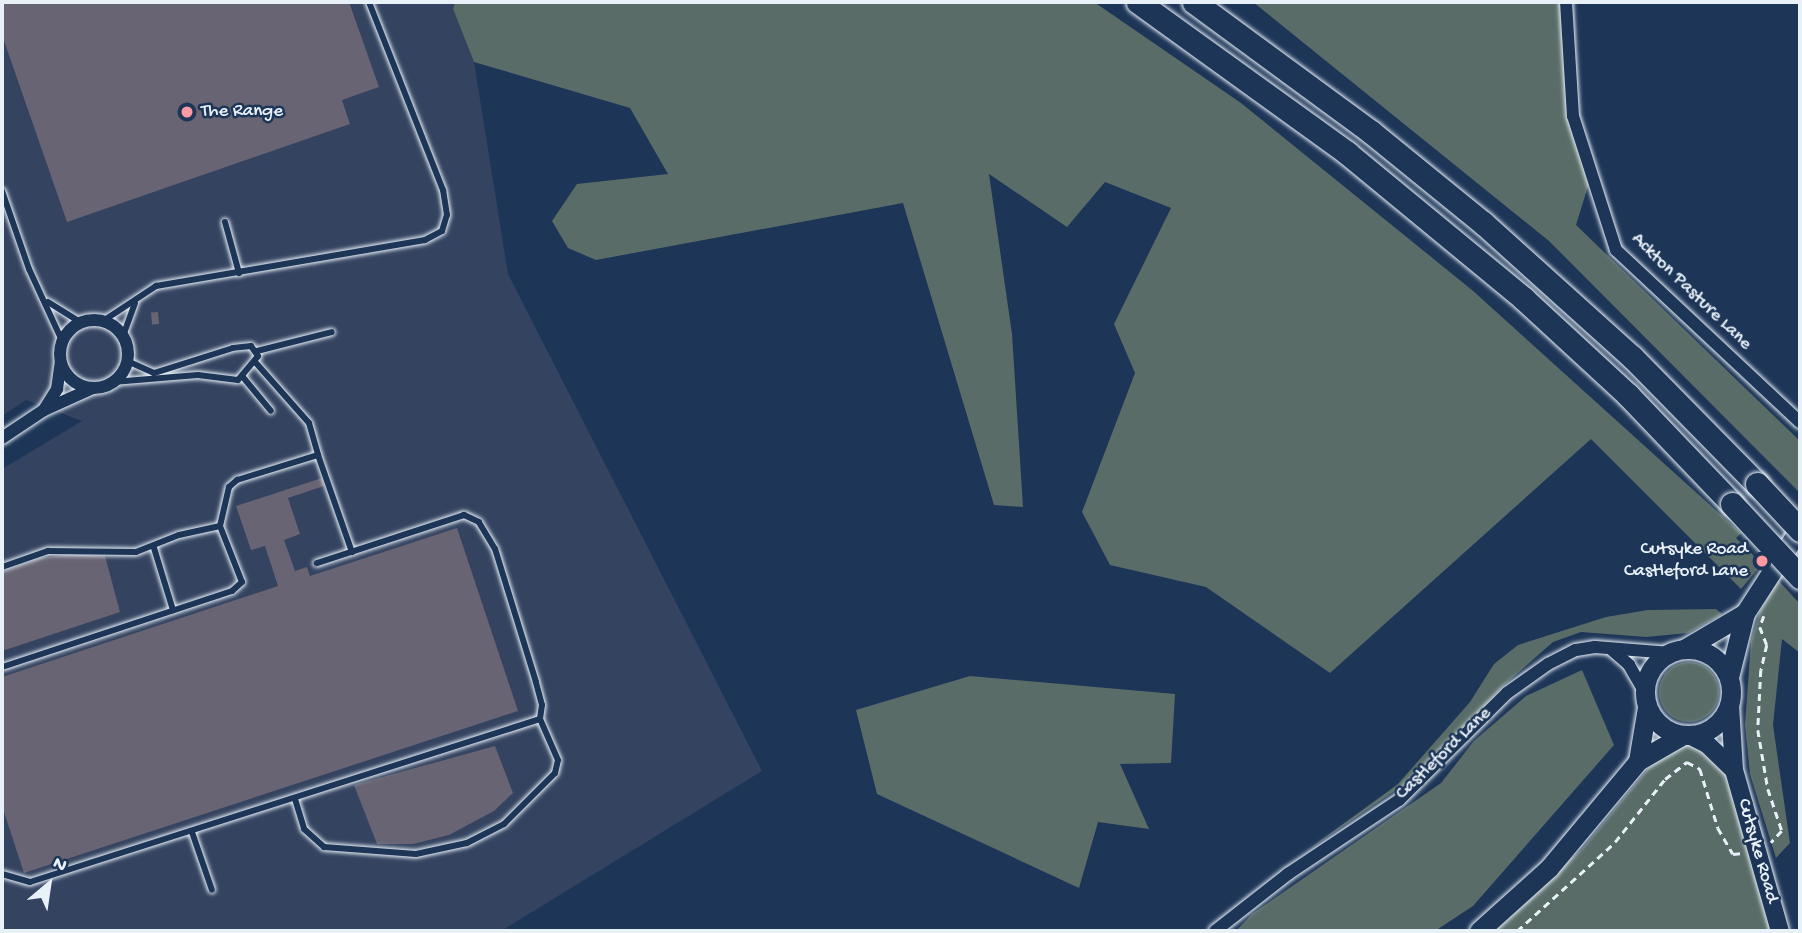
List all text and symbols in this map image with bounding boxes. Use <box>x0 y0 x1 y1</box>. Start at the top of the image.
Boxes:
place label: The Range <box>201 101 283 123</box>
marker: The Range <box>179 104 195 120</box>
street label: Ackton Pasture Lane <box>1626 228 1756 356</box>
place label: Cutsyke Road Castleford Lane <box>1624 539 1748 583</box>
marker: Cutsyke Road Castleford Lane <box>1754 553 1770 569</box>
street label: Castleford Lane <box>1391 703 1497 805</box>
street label: Cutsyke Road <box>1731 796 1783 906</box>
north arrow <box>14 849 84 919</box>
text: N <box>48 852 70 878</box>

